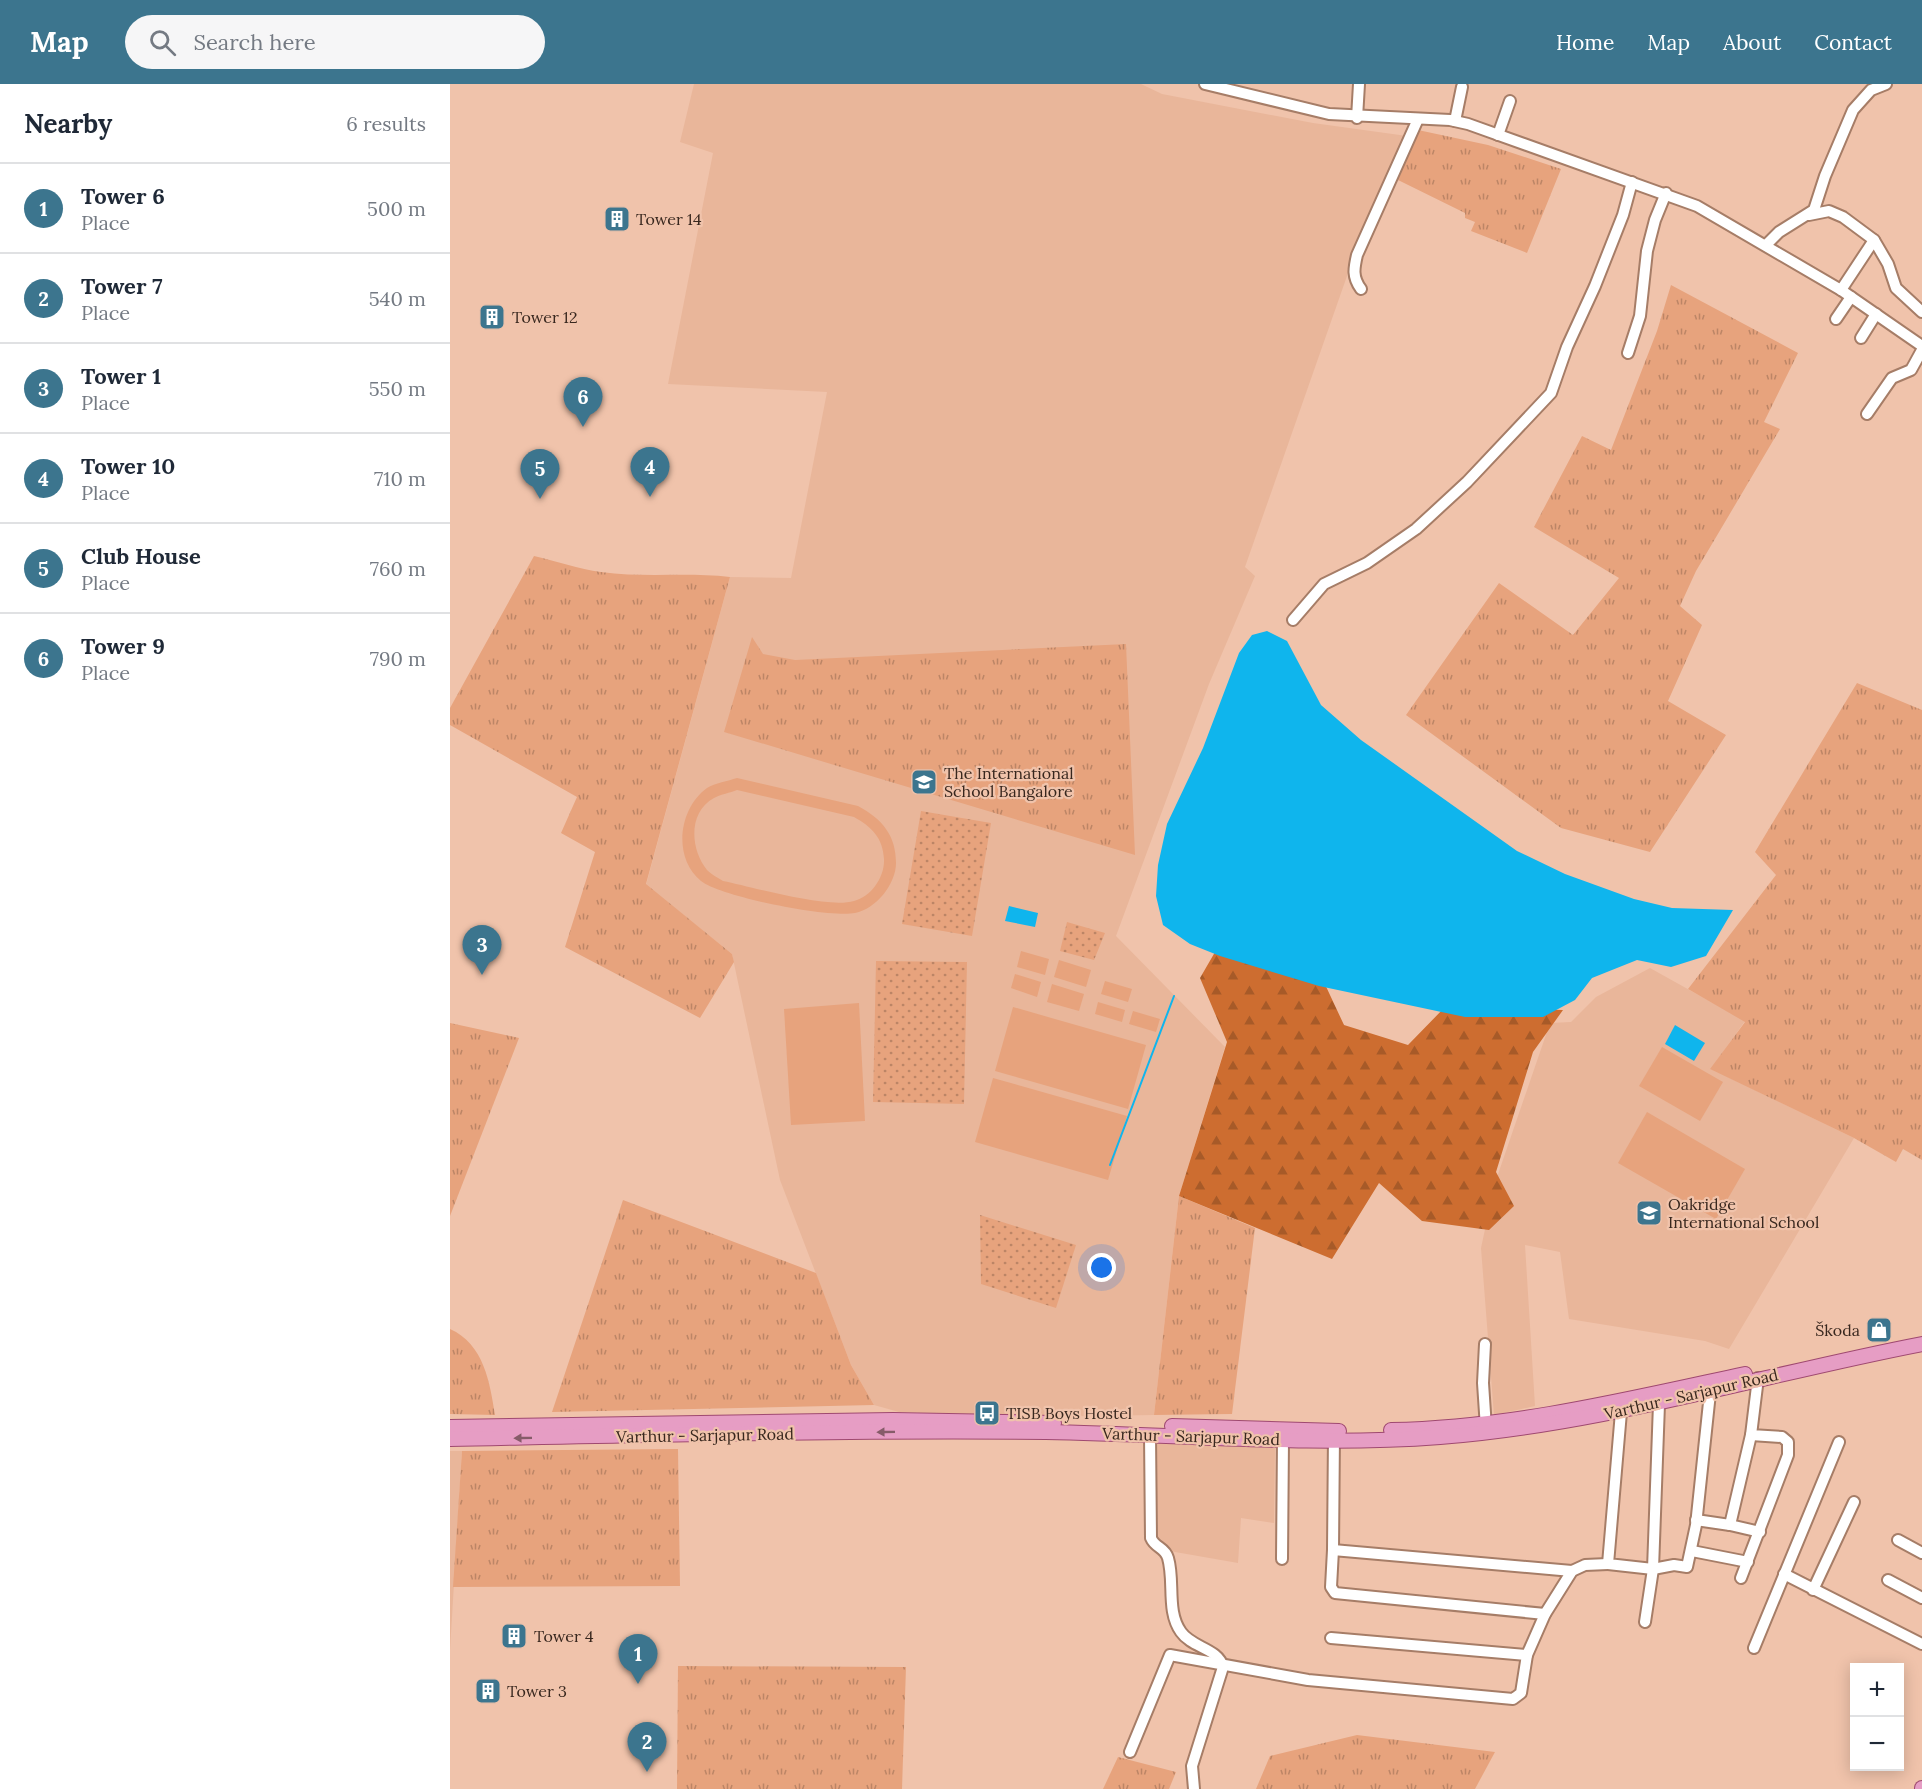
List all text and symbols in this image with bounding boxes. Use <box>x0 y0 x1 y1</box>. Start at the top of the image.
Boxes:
search box <box>125 15 545 69</box>
text: Map <box>30 24 89 60</box>
icon: search <box>146 26 179 59</box>
text: Search here <box>194 28 316 56</box>
text: Home <box>1556 29 1614 56</box>
text: Map <box>1647 29 1690 56</box>
text: About <box>1723 29 1781 56</box>
text: Contact <box>1814 29 1892 56</box>
text: Nearby <box>24 107 112 140</box>
text: 6 results <box>346 111 426 136</box>
text: Tower 6 <box>81 182 165 210</box>
text: 1 <box>39 196 48 221</box>
text: 500 m <box>367 196 426 221</box>
building icon: Tower 14 <box>602 204 632 234</box>
place label: Tower 14 <box>636 209 702 229</box>
text: Place <box>81 210 130 235</box>
text: Tower 7 <box>81 272 163 300</box>
text: 2 <box>38 286 49 311</box>
text: 540 m <box>369 286 426 311</box>
text: Place <box>81 300 130 325</box>
building icon: Tower 12 <box>477 302 507 332</box>
place label: Tower 12 <box>512 307 578 327</box>
text: Tower 1 <box>81 362 161 390</box>
text: 3 <box>38 376 49 401</box>
text: 550 m <box>369 376 426 401</box>
pin: 6 <box>564 378 602 427</box>
text: Place <box>81 390 130 415</box>
pin: 4 <box>630 448 670 497</box>
pin: 5 <box>520 450 560 499</box>
text: Tower 10 <box>81 452 175 480</box>
text: 4 <box>38 466 49 491</box>
text: 710 m <box>374 466 426 491</box>
text: Place <box>81 480 130 505</box>
text: Club House <box>81 542 201 570</box>
text: 5 <box>38 556 49 581</box>
text: 760 m <box>370 556 426 581</box>
text: Place <box>81 570 130 595</box>
text: Tower 9 <box>81 632 165 660</box>
text: 6 <box>38 646 49 671</box>
text: 790 m <box>370 646 426 671</box>
text: Place <box>81 660 130 685</box>
place label: The International School Bangalore <box>944 763 1074 801</box>
school or university icon: The International School Bangalore <box>909 767 939 797</box>
pin: 3 <box>462 926 501 975</box>
place label: Oakridge International School <box>1668 1194 1819 1232</box>
school or university icon: Oakridge International School <box>1634 1198 1664 1228</box>
your location <box>1087 1253 1116 1282</box>
shop icon: Škoda <box>1864 1315 1894 1345</box>
place label: Škoda <box>1815 1320 1860 1340</box>
street label: Varthur - Sarjapur Road <box>1601 1364 1780 1424</box>
bus stop icon: TISB Boys Hostel <box>972 1398 1002 1428</box>
place label: TISB Boys Hostel <box>1006 1403 1132 1423</box>
street label: Varthur - Sarjapur Road <box>615 1423 795 1447</box>
street label: Varthur - Sarjapur Road <box>1101 1423 1281 1449</box>
one-way arrow <box>877 1427 896 1437</box>
one-way arrow <box>514 1433 533 1442</box>
building icon: Tower 4 <box>499 1621 529 1651</box>
place label: Tower 4 <box>534 1626 594 1646</box>
pin: 1 <box>618 1634 657 1684</box>
map controls <box>1850 1663 1904 1771</box>
button: + <box>1850 1663 1904 1717</box>
building icon: Tower 3 <box>473 1676 503 1706</box>
place label: Tower 3 <box>507 1681 567 1701</box>
button: − <box>1850 1717 1904 1771</box>
pin: 2 <box>628 1722 666 1772</box>

